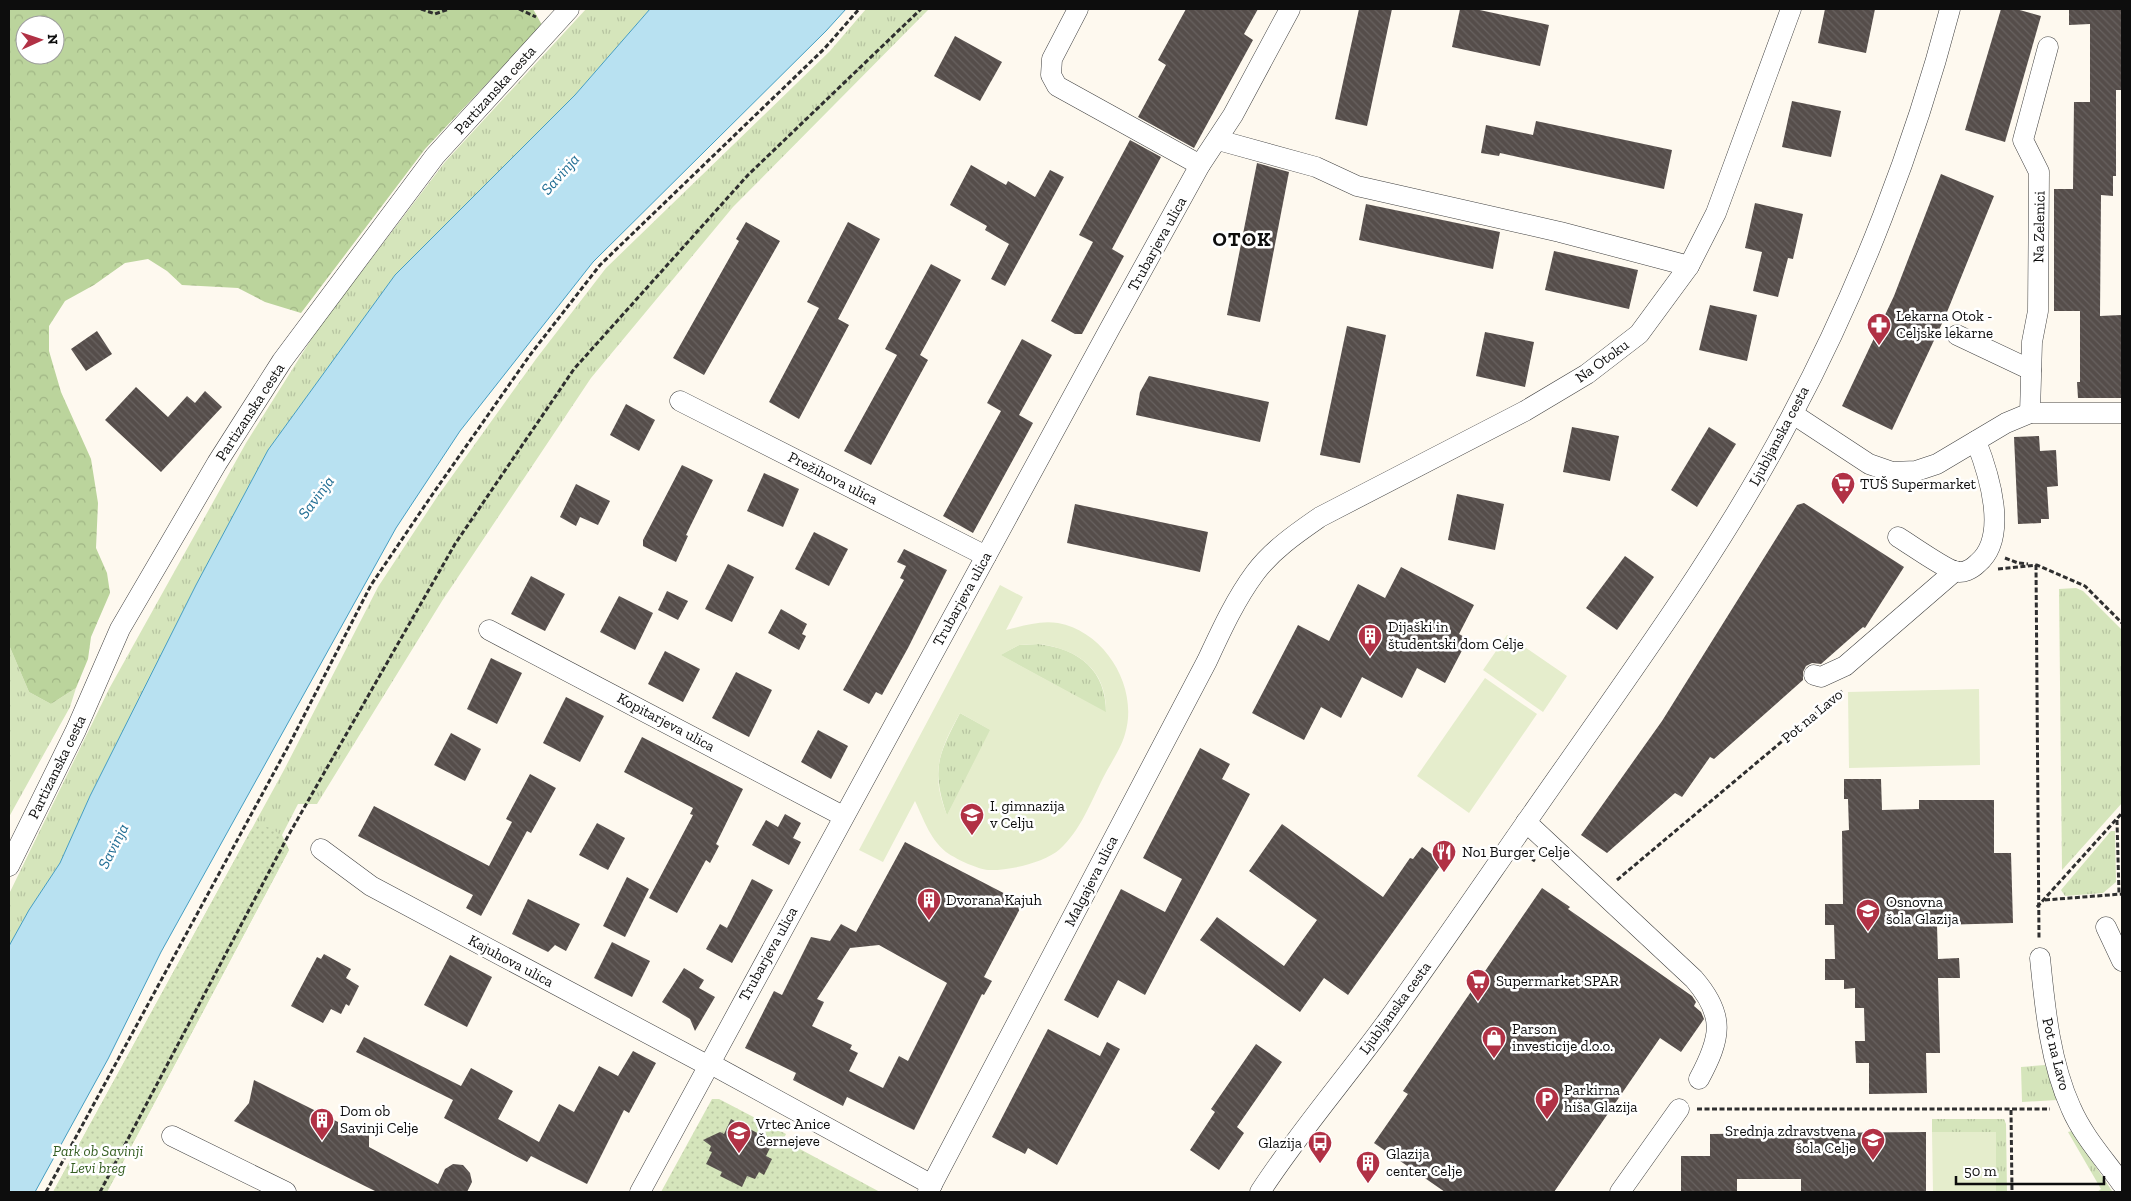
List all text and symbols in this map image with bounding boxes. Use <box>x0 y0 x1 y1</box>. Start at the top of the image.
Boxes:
north arrow <box>15 15 65 65</box>
text: N <box>44 34 61 45</box>
street label: Partizanska cesta <box>451 42 539 138</box>
water label: Savinja <box>537 150 583 198</box>
street label: Na Zelenici <box>2029 191 2049 263</box>
street label: Trubarjeva ulica <box>1124 194 1190 294</box>
district label: OTOK <box>1213 227 1271 251</box>
place label: Lekarna Otok - Celjske lekarne <box>1896 307 1993 342</box>
pharmacy icon: Lekarna Otok - Celjske lekarne <box>1866 312 1892 346</box>
street label: Na Otoku <box>1572 335 1633 386</box>
street label: Partizanska cesta <box>212 360 288 464</box>
street label: Ljubljanska cesta <box>1745 383 1813 489</box>
street label: Prežihova ulica <box>785 448 881 508</box>
supermarket icon: TUŠ Supermarket <box>1830 471 1856 505</box>
water label: Savinja <box>294 472 338 522</box>
place label: TUŠ Supermarket <box>1860 475 1976 493</box>
street label: Trubarjeva ulica <box>929 549 995 649</box>
place label: Dijaški in študentski dom Celje <box>1388 618 1524 653</box>
building icon: Dijaški in študentski dom Celje <box>1357 623 1383 657</box>
street label: Pot na Lavo <box>1778 685 1847 747</box>
street label: Kopitarjeva ulica <box>614 689 718 755</box>
street label: Partizanska cesta <box>24 712 90 822</box>
place label: I. gimnazija v Celju <box>990 797 1065 832</box>
school or university icon: I. gimnazija v Celju <box>959 802 985 836</box>
water label: Savinja <box>94 820 132 872</box>
street label: Malgajeva ulica <box>1060 833 1122 929</box>
restaurant icon: No1 Burger Celje <box>1431 839 1457 873</box>
place label: No1 Burger Celje <box>1462 843 1570 861</box>
building icon: Dvorana Kajuh <box>916 887 942 921</box>
place label: Dvorana Kajuh <box>946 891 1043 909</box>
place label: Osnovna šola Glazija <box>1886 893 1959 928</box>
school or university icon: Osnovna šola Glazija <box>1855 898 1881 932</box>
street label: Trubarjeva ulica <box>735 904 801 1004</box>
street label: Kajuhova ulica <box>465 931 557 991</box>
street label: Ljubljanska cesta <box>1355 958 1435 1058</box>
supermarket icon: Supermarket SPAR <box>1465 968 1491 1002</box>
place label: Supermarket SPAR <box>1496 972 1620 990</box>
street label: Pot na Lavo <box>2038 1016 2074 1093</box>
place label: Parson investicije d.o.o. <box>1512 1020 1613 1055</box>
shop icon: Parson investicije d.o.o. <box>1481 1025 1507 1059</box>
place label: Parkirna hiša Glazija <box>1564 1081 1638 1116</box>
parking icon: Parkirna hiša Glazija <box>1534 1086 1560 1120</box>
place label: Dom ob Savinji Celje <box>340 1102 418 1137</box>
building icon: Dom ob Savinji Celje <box>309 1107 335 1141</box>
place label: Vrtec Anice Černejeve <box>755 1115 830 1150</box>
school or university icon: Vrtec Anice Černejeve <box>726 1120 752 1154</box>
place label: Srednja zdravstvena šola Celje <box>1725 1122 1856 1157</box>
school or university icon: Srednja zdravstvena šola Celje <box>1860 1127 1886 1161</box>
bus stop icon: Glazija <box>1307 1130 1333 1164</box>
place label: Glazija <box>1258 1134 1302 1152</box>
park label: Park ob Savinji Levi breg <box>53 1142 143 1177</box>
place label: Glazija center Celje <box>1386 1145 1462 1180</box>
building icon: Glazija center Celje <box>1355 1150 1381 1184</box>
scale bar <box>1956 1154 2104 1186</box>
text: 50 m <box>1964 1162 1997 1180</box>

